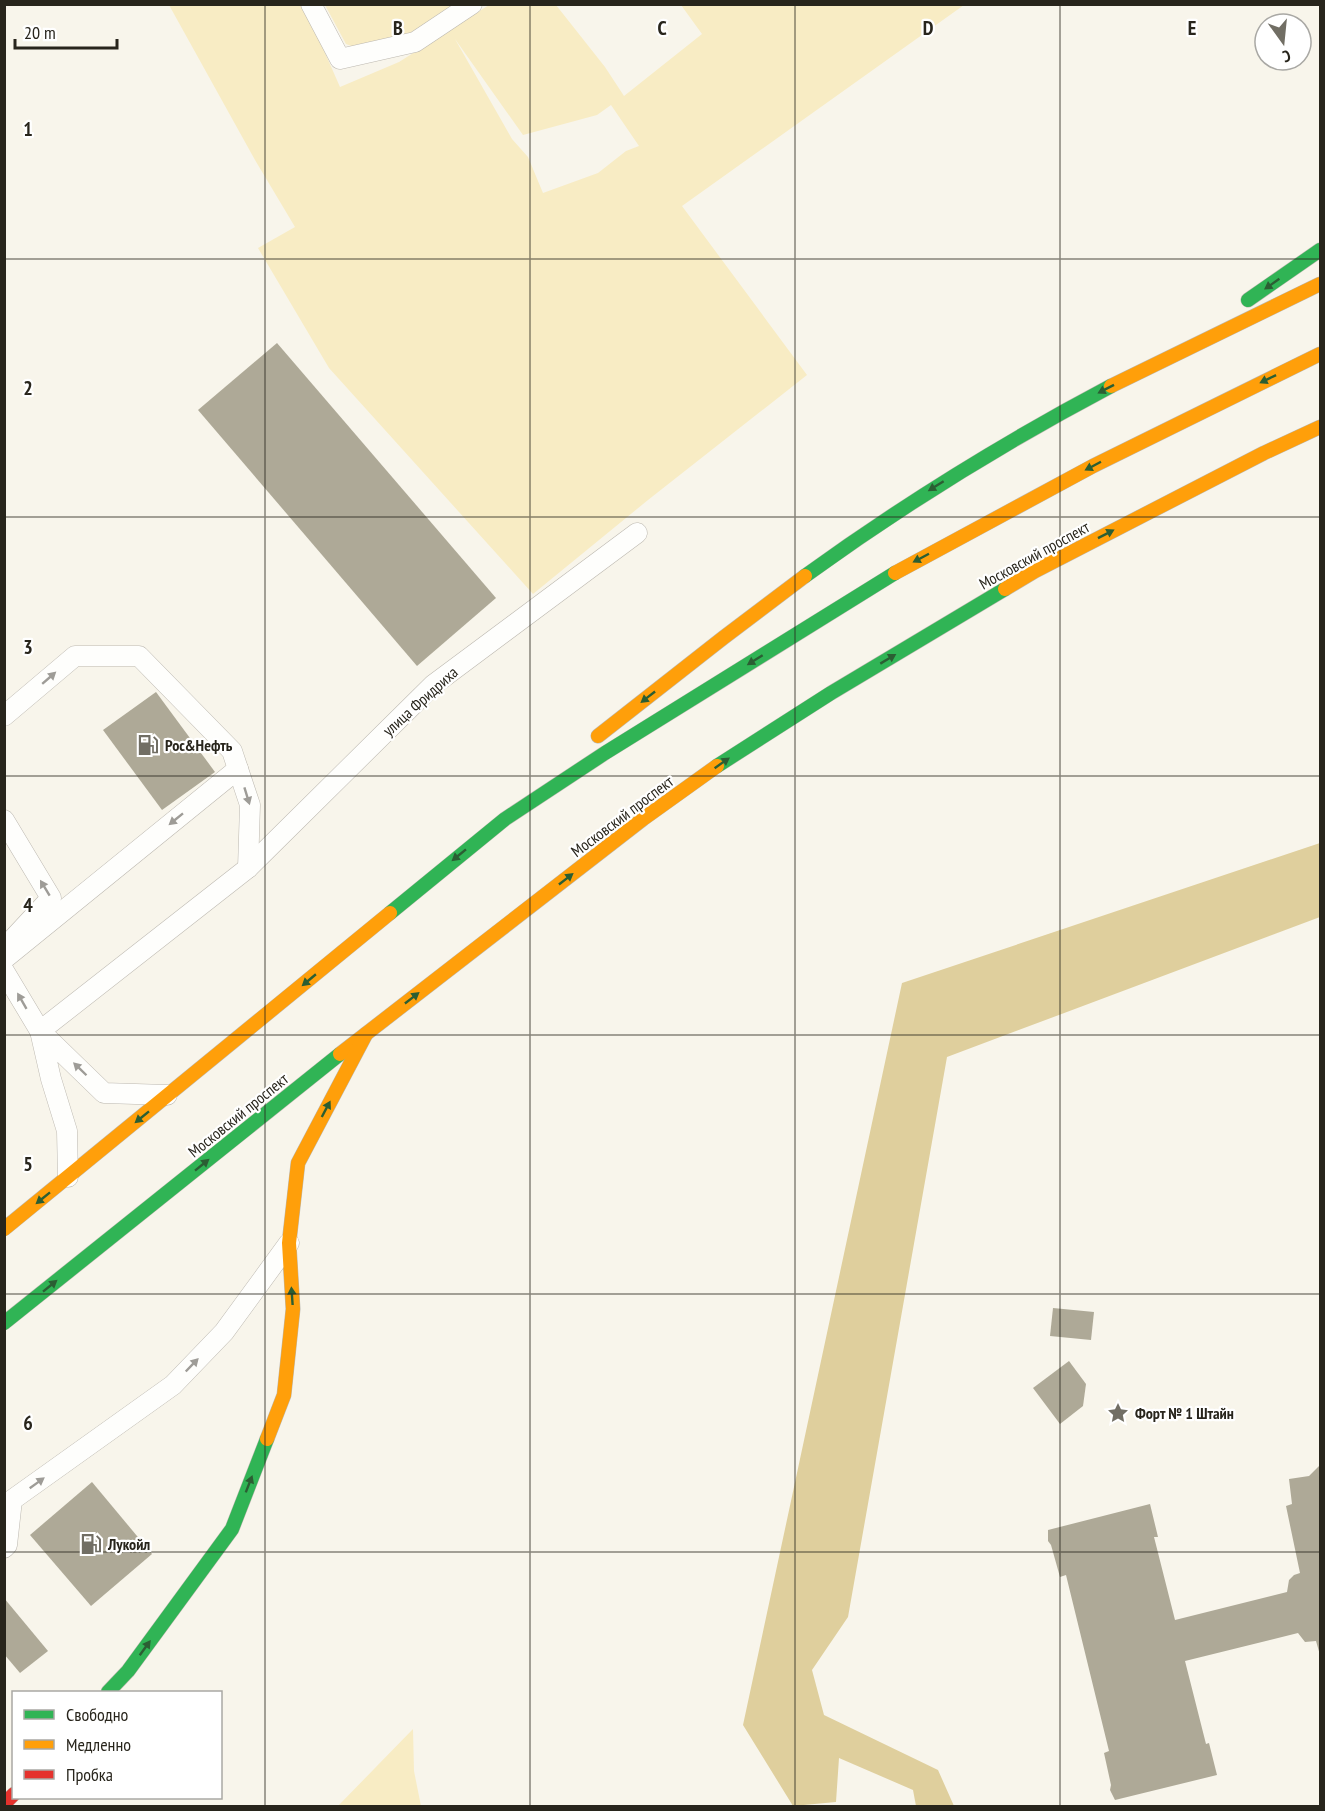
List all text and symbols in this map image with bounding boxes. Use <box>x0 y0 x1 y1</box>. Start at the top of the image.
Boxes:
scale bar <box>15 12 117 50</box>
north arrow <box>1253 12 1313 72</box>
text: B <box>393 15 403 41</box>
text: C <box>657 15 667 41</box>
text: D <box>923 15 934 41</box>
text: E <box>1188 15 1196 41</box>
text: 20 m <box>24 21 56 44</box>
text: С <box>1280 46 1293 67</box>
text: 1 <box>23 116 33 142</box>
one-way arrow <box>1265 278 1281 290</box>
text: 2 <box>23 375 33 401</box>
one-way arrow <box>1259 375 1276 384</box>
one-way arrow <box>1097 385 1114 394</box>
one-way arrow <box>1084 461 1101 471</box>
one-way arrow <box>928 481 945 492</box>
street label: Московский проспект <box>975 516 1093 594</box>
one-way arrow <box>1098 529 1115 539</box>
one-way arrow <box>913 553 930 563</box>
text: 3 <box>23 634 33 660</box>
one-way arrow <box>880 653 896 664</box>
one-way arrow <box>747 654 763 665</box>
street label: улица Фридриха <box>378 662 462 740</box>
one-way arrow <box>41 672 56 685</box>
one-way arrow <box>640 690 655 702</box>
fuel station icon: Рос&Нефть <box>136 733 160 757</box>
place label: Рос&Нефть <box>165 735 233 755</box>
one-way arrow <box>715 757 730 769</box>
street label: Московский проспект <box>567 771 678 861</box>
one-way arrow <box>243 787 252 805</box>
one-way arrow <box>169 813 184 825</box>
one-way arrow <box>451 849 467 862</box>
one-way arrow <box>558 872 574 885</box>
one-way arrow <box>39 880 50 896</box>
text: 4 <box>23 892 33 918</box>
one-way arrow <box>301 973 317 986</box>
one-way arrow <box>17 992 27 1009</box>
one-way arrow <box>404 993 419 1005</box>
one-way arrow <box>73 1062 87 1076</box>
street label: Московский проспект <box>184 1068 293 1161</box>
one-way arrow <box>321 1100 331 1117</box>
one-way arrow <box>135 1111 150 1123</box>
text: 5 <box>23 1151 33 1177</box>
one-way arrow <box>195 1159 210 1171</box>
one-way arrow <box>35 1192 50 1204</box>
one-way arrow <box>42 1280 58 1293</box>
one-way arrow <box>287 1287 297 1306</box>
one-way arrow <box>185 1358 199 1373</box>
place icon: Форт № 1 Штайн <box>1106 1401 1130 1425</box>
place label: Форт № 1 Штайн <box>1135 1403 1234 1423</box>
text: 6 <box>23 1410 33 1436</box>
one-way arrow <box>245 1475 255 1493</box>
one-way arrow <box>29 1477 44 1489</box>
fuel station icon: Лукойл <box>79 1532 103 1556</box>
place label: Лукойл <box>107 1534 150 1554</box>
one-way arrow <box>139 1640 151 1656</box>
legend <box>12 1691 222 1799</box>
text: Свободно <box>66 1703 129 1726</box>
text: Медленно <box>66 1733 131 1756</box>
text: Пробка <box>66 1763 113 1786</box>

